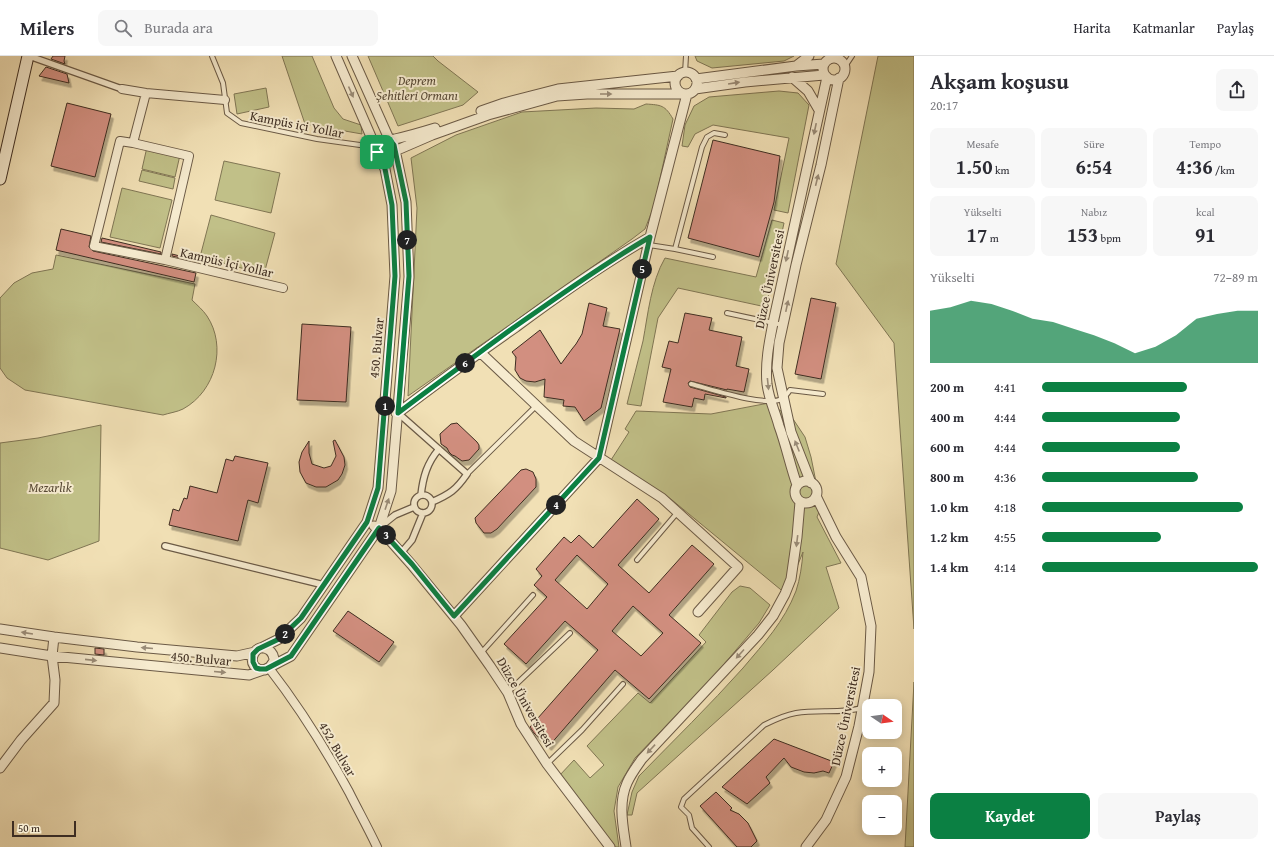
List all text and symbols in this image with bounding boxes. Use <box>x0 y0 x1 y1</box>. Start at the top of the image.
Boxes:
search box <box>98 10 378 46</box>
text: Milers <box>20 14 74 42</box>
icon: search <box>112 17 134 39</box>
text: Burada ara <box>144 17 213 38</box>
text: Harita <box>1074 18 1111 38</box>
text: Katmanlar <box>1133 18 1195 38</box>
text: Paylaş <box>1217 18 1254 38</box>
text: Akşam koşusu <box>930 65 1069 97</box>
button: share <box>1216 69 1258 111</box>
park label: Deprem Şehitleri Ormanı <box>376 71 459 105</box>
one-way arrow <box>728 80 740 86</box>
one-way arrow <box>348 86 354 97</box>
one-way arrow <box>600 91 613 97</box>
text: 20:17 <box>930 96 958 115</box>
street label: Kampüs içi Yollar <box>248 106 346 143</box>
one-way arrow <box>811 123 817 135</box>
pin <box>360 135 394 169</box>
text: Mesafe <box>966 136 999 152</box>
text: Süre <box>1084 136 1104 152</box>
text: Tempo <box>1190 136 1221 152</box>
icon: arrive <box>366 141 388 163</box>
text: 1.50 <box>956 152 993 181</box>
text: 6:54 <box>1076 152 1112 181</box>
text: 4:36 <box>1176 152 1213 181</box>
text: km <box>993 162 1010 178</box>
text: /km <box>1213 162 1235 178</box>
one-way arrow <box>814 173 820 185</box>
text: Yükselti <box>964 204 1002 220</box>
text: Nabız <box>1081 204 1107 220</box>
text: kcal <box>1196 204 1215 220</box>
text: 17 <box>967 220 987 249</box>
text: 153 <box>1067 220 1098 249</box>
text: 91 <box>1195 220 1216 249</box>
street label: Düzce Üniversitesi <box>750 227 789 330</box>
pin: 7 <box>397 230 417 250</box>
text: m <box>987 230 999 246</box>
text: bpm <box>1098 230 1121 246</box>
text: 7 <box>404 232 410 248</box>
street label: Kampüs İçi Yollar <box>178 243 276 283</box>
one-way arrow <box>784 250 790 262</box>
pin: 5 <box>632 259 652 279</box>
text: 5 <box>639 261 645 277</box>
text: Yükselti <box>930 268 975 287</box>
text: 72–89 m <box>1213 268 1258 287</box>
one-way arrow <box>784 300 790 312</box>
street label: 450. Bulvar <box>364 316 389 379</box>
pin: 6 <box>455 353 475 373</box>
text: 6 <box>462 355 468 371</box>
one-way arrow <box>764 378 771 390</box>
text: 200 m <box>930 378 964 397</box>
text: 4:41 <box>994 378 1016 397</box>
pin: 1 <box>375 396 395 416</box>
text: 1 <box>382 398 388 414</box>
text: 400 m <box>930 408 964 427</box>
text: 4:44 <box>994 408 1016 427</box>
text: 600 m <box>930 438 964 457</box>
text: 4:44 <box>994 438 1016 457</box>
one-way arrow <box>793 440 799 452</box>
text: 800 m <box>930 468 964 487</box>
text: 4:36 <box>994 468 1016 487</box>
park label: Mezarlık <box>28 478 72 497</box>
pin: 4 <box>546 495 566 515</box>
text: 4 <box>553 497 559 513</box>
one-way arrow <box>384 498 390 510</box>
text: 1.0 km <box>930 498 969 517</box>
text: 4:18 <box>994 498 1016 517</box>
pin: 3 <box>376 525 396 545</box>
text: 3 <box>383 527 389 543</box>
text: 1.2 km <box>930 528 969 547</box>
text: 4:55 <box>994 528 1016 547</box>
one-way arrow <box>793 535 800 547</box>
text: 1.4 km <box>930 558 969 577</box>
text: 4:14 <box>994 558 1016 577</box>
pin: 2 <box>275 624 295 644</box>
text: 2 <box>282 626 288 642</box>
one-way arrow <box>21 630 33 636</box>
one-way arrow <box>141 645 153 652</box>
street label: 450. Bulvar <box>170 646 233 671</box>
one-way arrow <box>736 649 745 659</box>
street label: Düzce Üniversitesi <box>492 654 559 751</box>
one-way arrow <box>85 657 97 663</box>
street label: Düzce Üniversitesi <box>826 664 865 767</box>
one-way arrow <box>214 669 226 676</box>
north arrow <box>862 699 902 739</box>
map controls <box>862 699 902 835</box>
street label: 452. Bulvar <box>314 718 361 781</box>
one-way arrow <box>647 743 656 754</box>
button: + <box>862 747 902 787</box>
button: Kaydet <box>930 793 1090 839</box>
button: Paylaş <box>1098 793 1258 839</box>
button: − <box>862 795 902 835</box>
scale bar <box>12 819 76 838</box>
text: 50 m <box>18 820 40 836</box>

